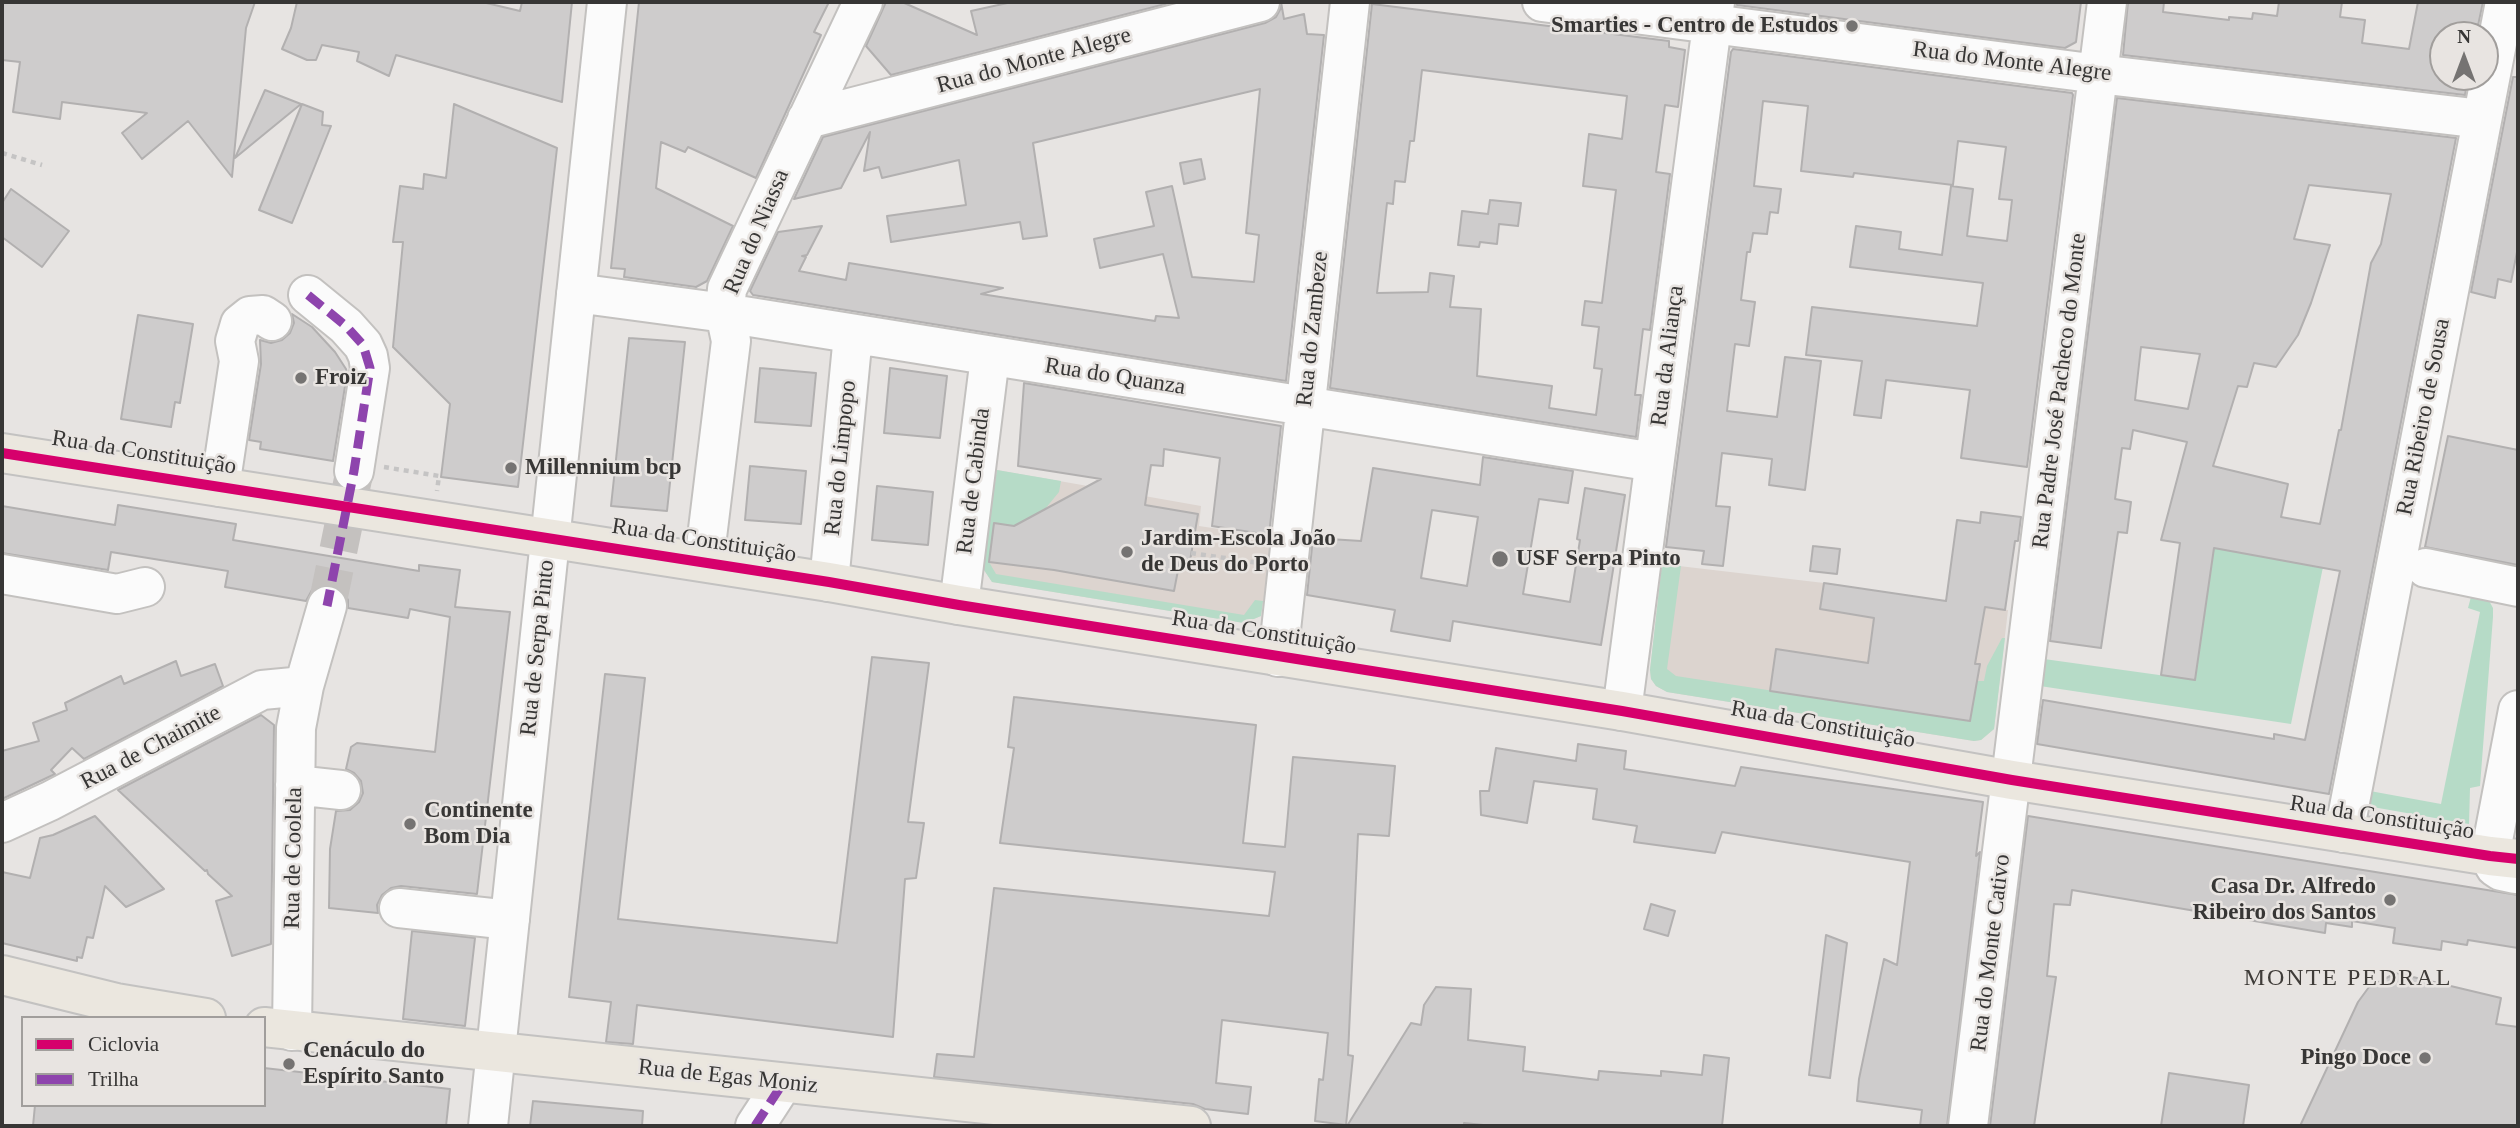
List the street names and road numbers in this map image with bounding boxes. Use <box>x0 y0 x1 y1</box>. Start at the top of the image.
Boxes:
street label: Rua do Monte Alegre <box>934 22 1134 100</box>
street label: Rua do Monte Alegre <box>1911 36 2113 88</box>
street label: Rua do Niassa <box>718 165 796 299</box>
street label: Rua Padre José Pacheco do Monte <box>2027 232 2093 550</box>
street label: Rua do Zambeze <box>1291 250 1335 408</box>
street label: Rua da Aliança <box>1646 284 1690 428</box>
street label: Rua Ribeiro de Sousa <box>2391 316 2457 518</box>
street label: Rua do Quanza <box>1043 352 1187 402</box>
street label: Rua do Limpopo <box>819 379 863 537</box>
street label: Rua de Cabinda <box>951 406 997 556</box>
street label: Rua da Constituição <box>50 425 238 481</box>
street label: Rua da Constituição <box>610 513 798 569</box>
street label: Rua de Serpa Pinto <box>515 559 561 737</box>
street label: Rua da Constituição <box>1170 605 1358 661</box>
street label: Rua da Constituição <box>1729 695 1917 755</box>
street label: Rua de Chaimite <box>76 700 226 796</box>
street label: Rua de Coolela <box>279 787 309 929</box>
street label: Rua da Constituição <box>2288 790 2476 846</box>
street label: Rua do Monte Cativo <box>1965 853 2017 1053</box>
street label: Rua de Egas Moniz <box>637 1054 819 1100</box>

